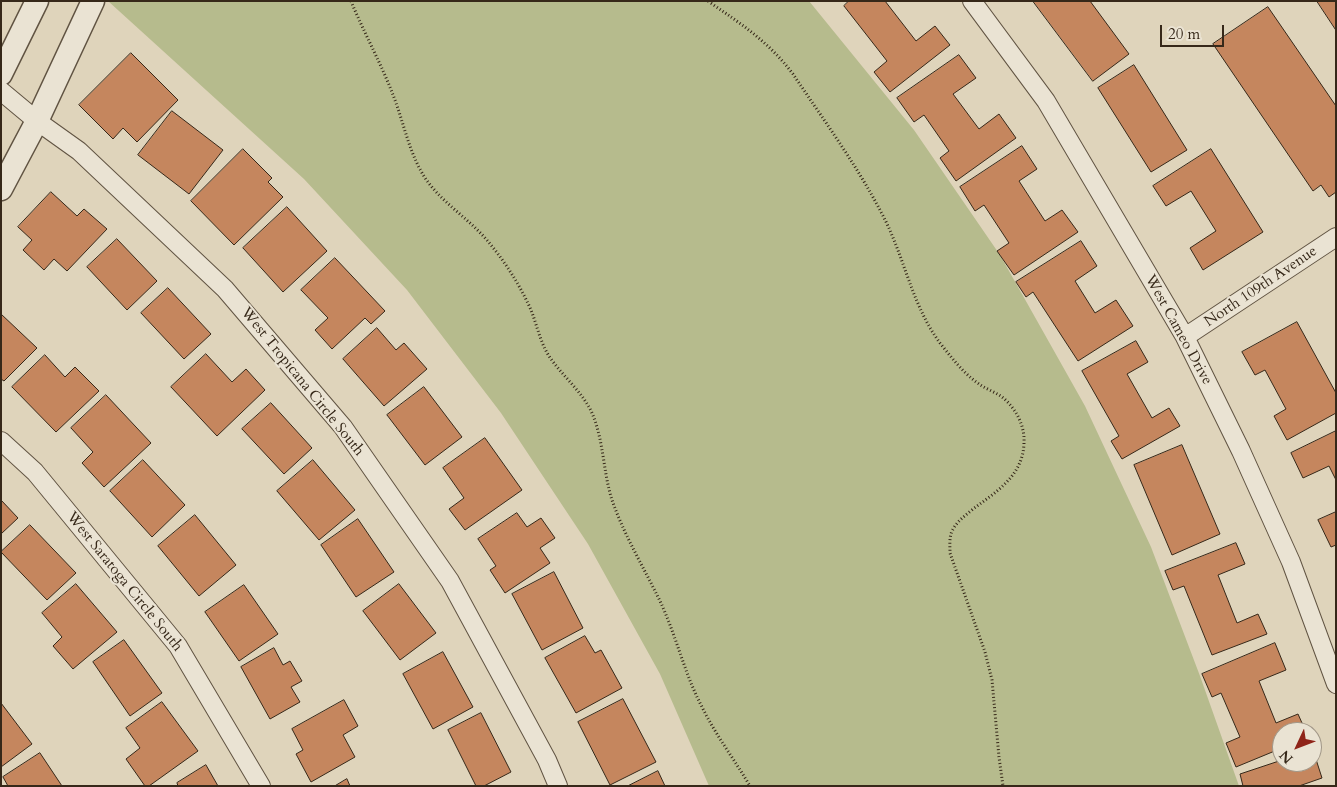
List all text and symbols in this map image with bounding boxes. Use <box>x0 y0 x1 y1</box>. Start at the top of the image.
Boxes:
scale bar <box>1162 15 1226 47</box>
text: 20 m <box>1168 24 1200 44</box>
street label: North 109th Avenue <box>1201 243 1321 331</box>
street label: West Cameo Drive <box>1140 272 1216 388</box>
street label: West Tropicana Circle South <box>237 304 367 460</box>
street label: West Saratoga Circle South <box>62 509 186 655</box>
north arrow <box>1272 722 1322 772</box>
text: N <box>1275 746 1297 768</box>

